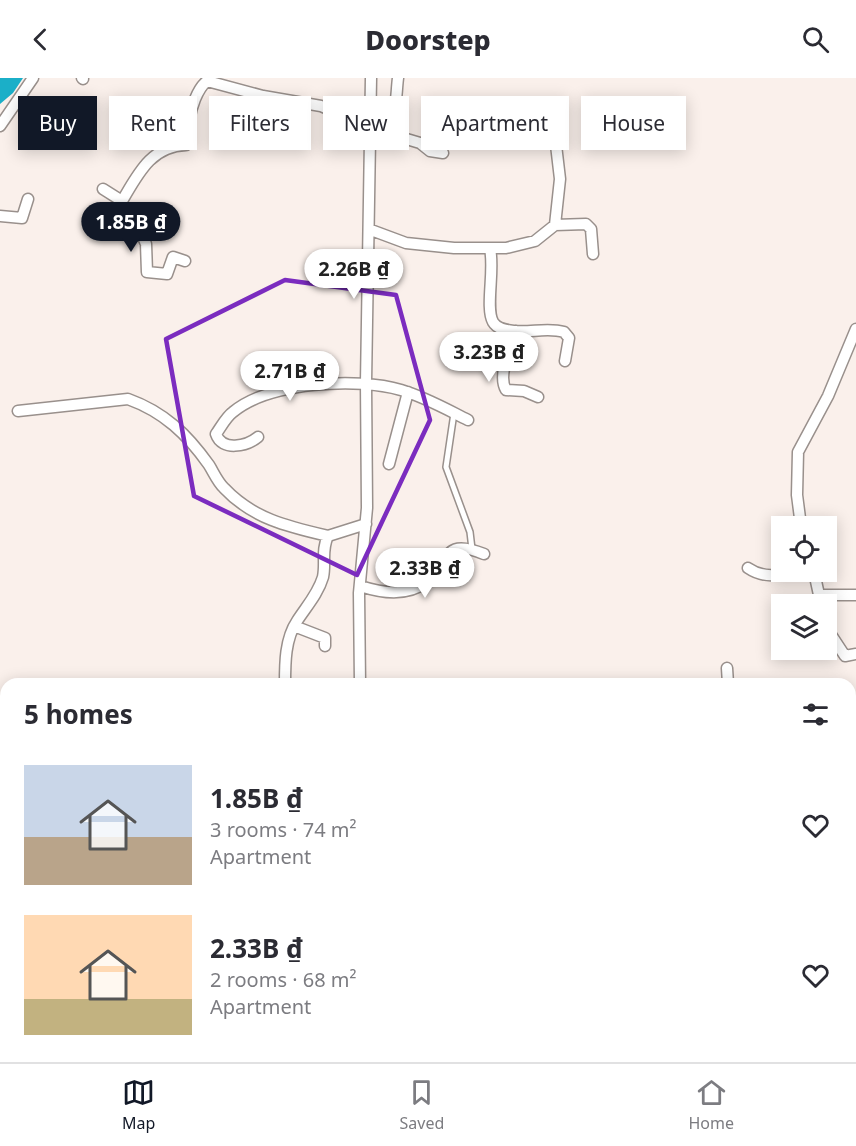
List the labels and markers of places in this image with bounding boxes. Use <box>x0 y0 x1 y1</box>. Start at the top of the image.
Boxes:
pin: 1.85B ₫ <box>76 202 186 253</box>
pin: 2.26B ₫ <box>299 249 409 300</box>
pin: 3.23B ₫ <box>434 332 544 383</box>
pin: 2.71B ₫ <box>235 351 345 402</box>
pin: 2.33B ₫ <box>370 548 480 599</box>

